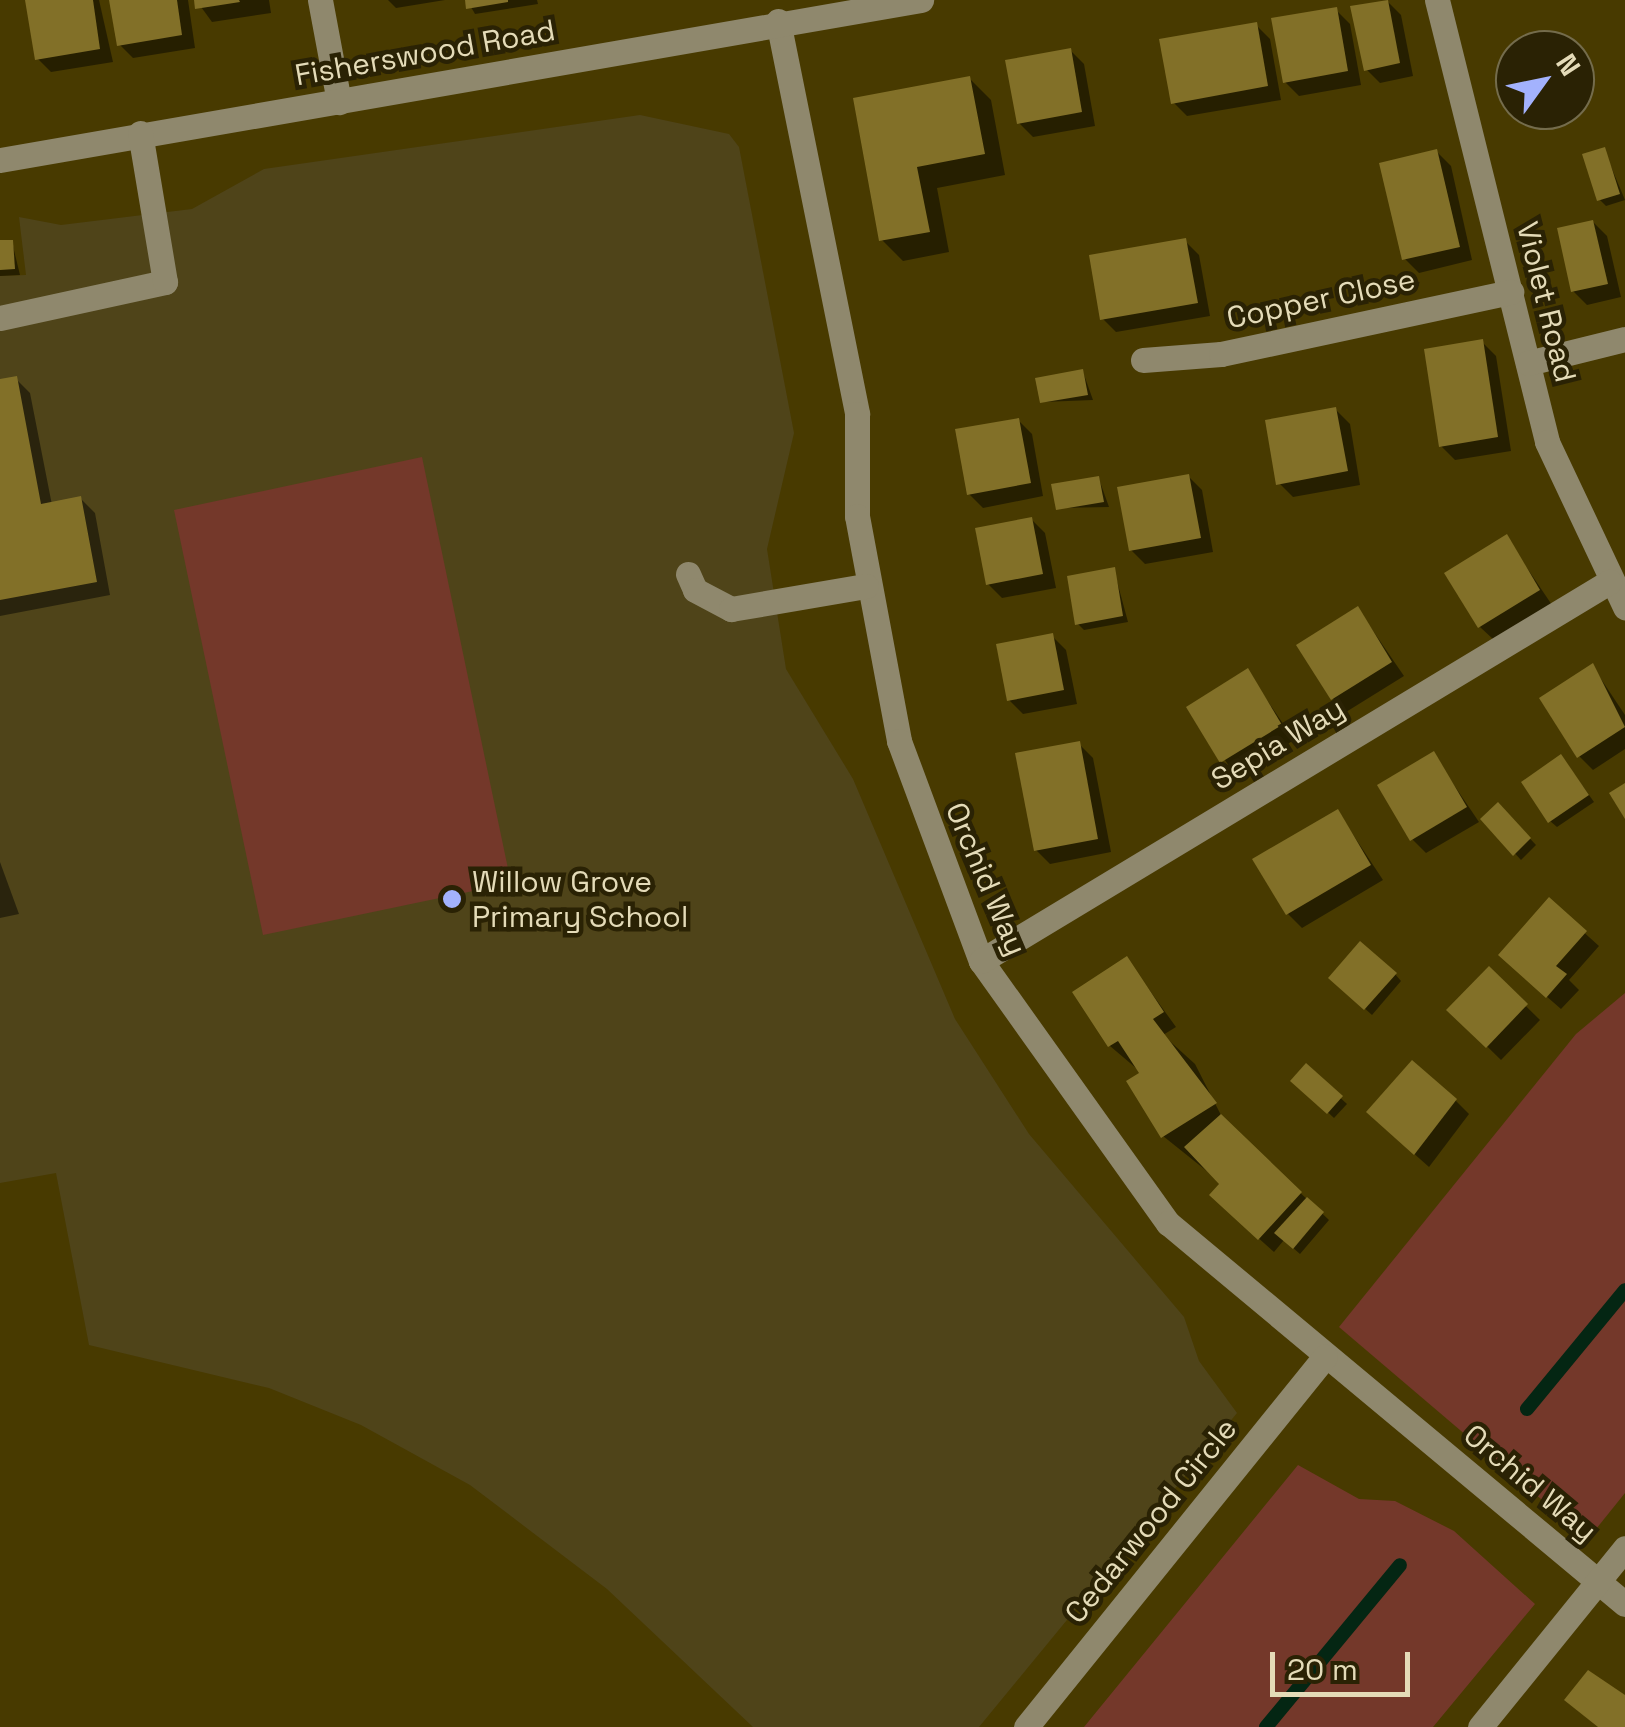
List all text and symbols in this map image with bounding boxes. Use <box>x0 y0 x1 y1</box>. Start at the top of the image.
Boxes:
street label: Fisherswood Road <box>292 12 558 94</box>
north arrow <box>1495 30 1595 130</box>
text: N <box>1548 47 1589 82</box>
street label: Violet Road <box>1509 218 1583 386</box>
street label: Copper Close <box>1223 261 1419 337</box>
street label: Sepia Way <box>1205 690 1351 798</box>
street label: Orchid Way <box>938 797 1034 961</box>
place label: Willow Grove Primary School <box>472 864 688 934</box>
marker: Willow Grove Primary School <box>441 888 463 910</box>
street label: Cedarwood Circle <box>1057 1411 1245 1631</box>
street label: Orchid Way <box>1456 1417 1604 1549</box>
scale bar <box>1275 1632 1415 1694</box>
text: 20 m <box>1287 1650 1358 1689</box>

